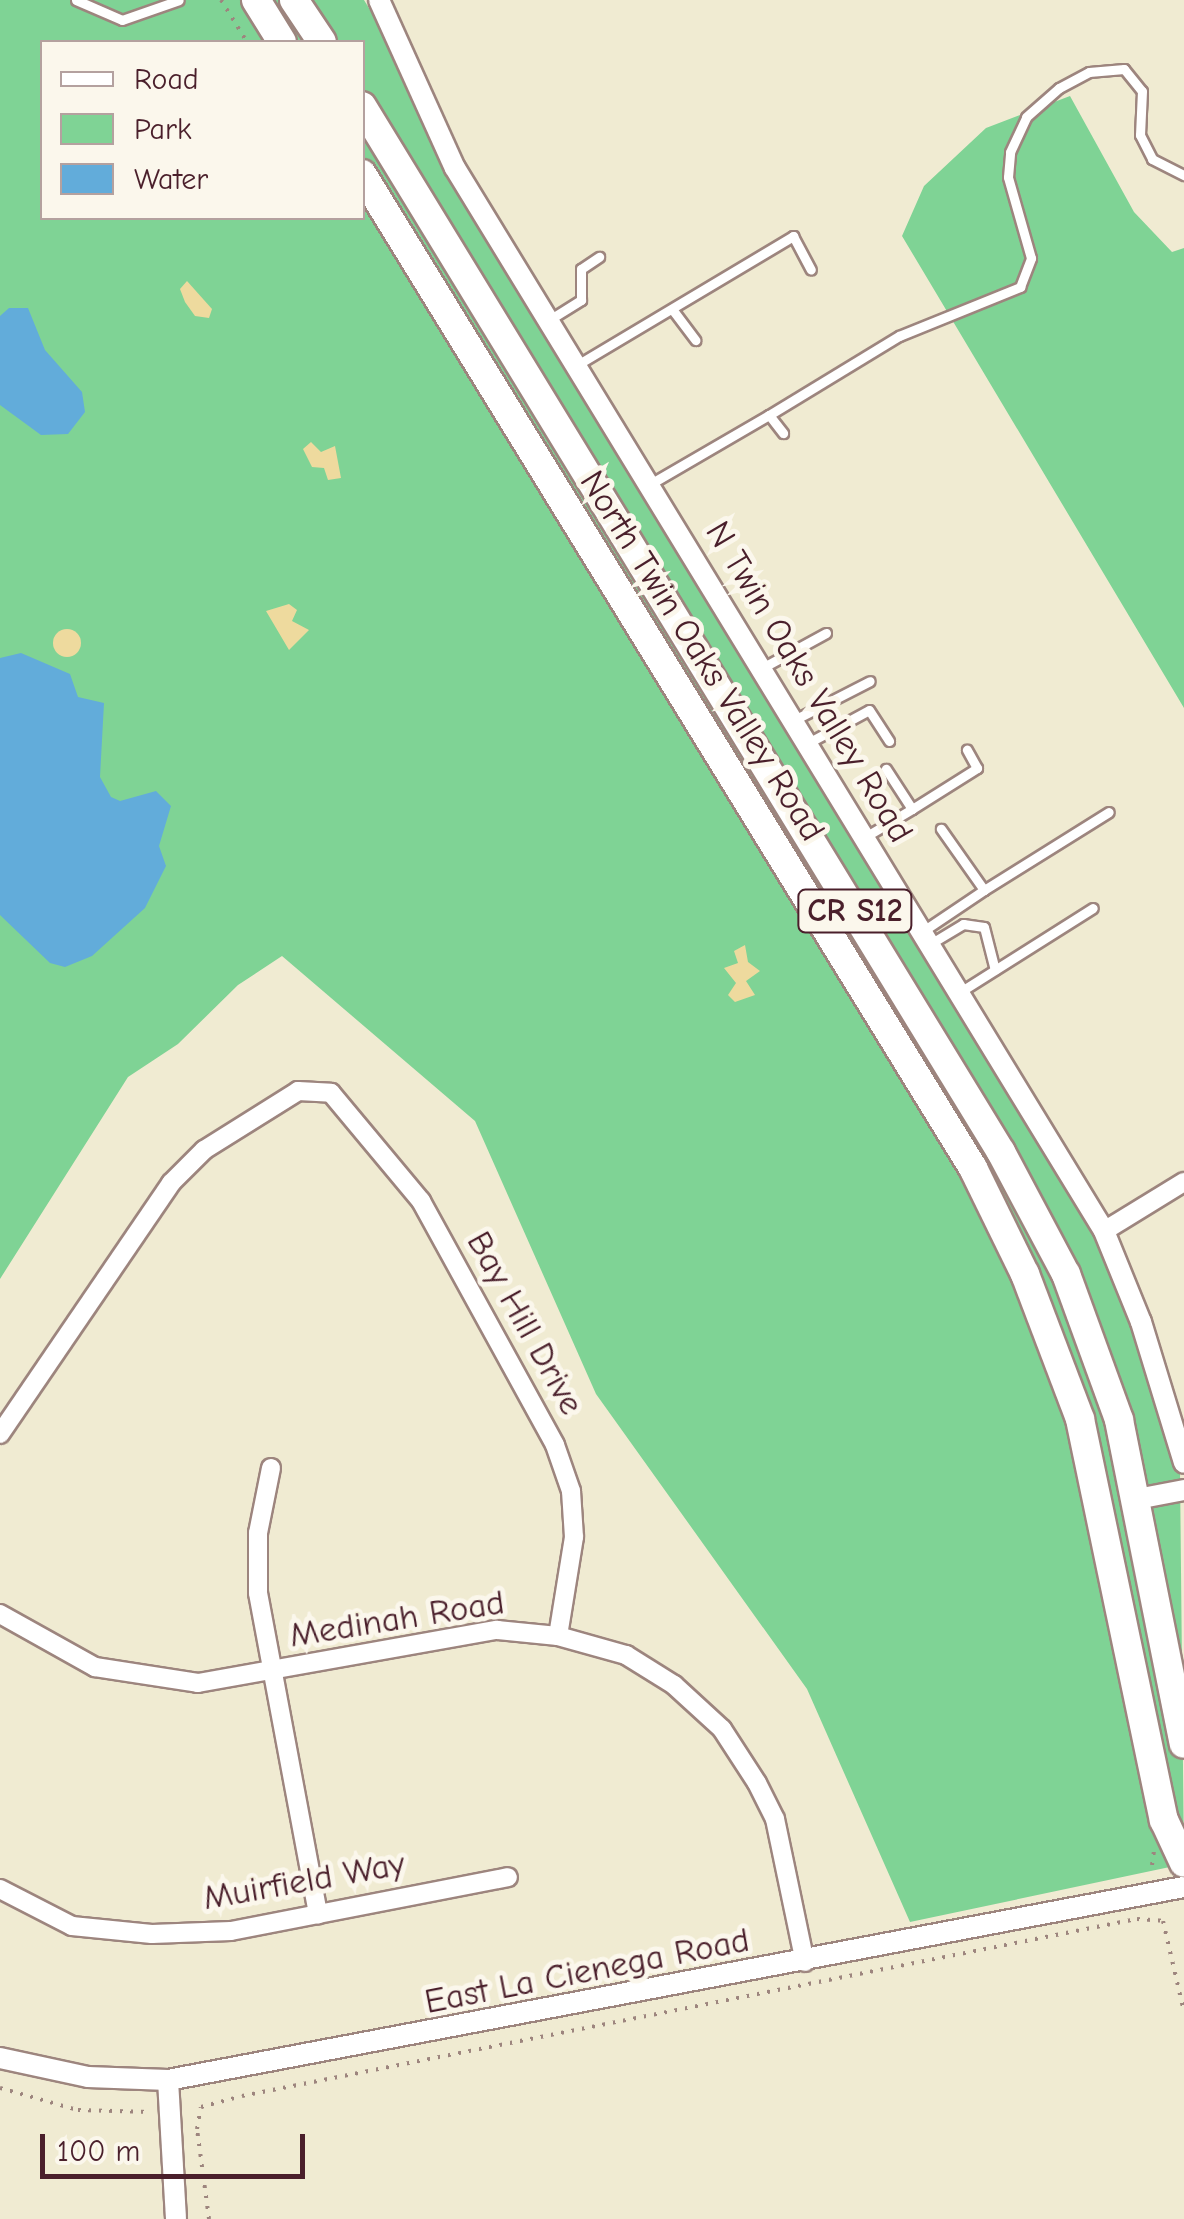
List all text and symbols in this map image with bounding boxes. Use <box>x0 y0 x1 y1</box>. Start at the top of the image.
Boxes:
legend <box>40 40 365 220</box>
text: Road <box>134 62 199 97</box>
text: Park <box>134 112 191 147</box>
text: Water <box>134 162 208 197</box>
street label: North Twin Oaks Valley Road <box>571 463 833 849</box>
street label: N Twin Oaks Valley Road <box>696 514 922 850</box>
road number: CR S12 <box>795 884 915 938</box>
street label: Bay Hill Drive <box>458 1224 592 1422</box>
street label: Medinah Road <box>287 1581 507 1657</box>
street label: Muirfield Way <box>200 1843 408 1919</box>
street label: East La Cienega Road <box>421 1919 753 2023</box>
scale bar <box>45 2114 310 2176</box>
text: 100 m <box>57 2134 140 2169</box>

